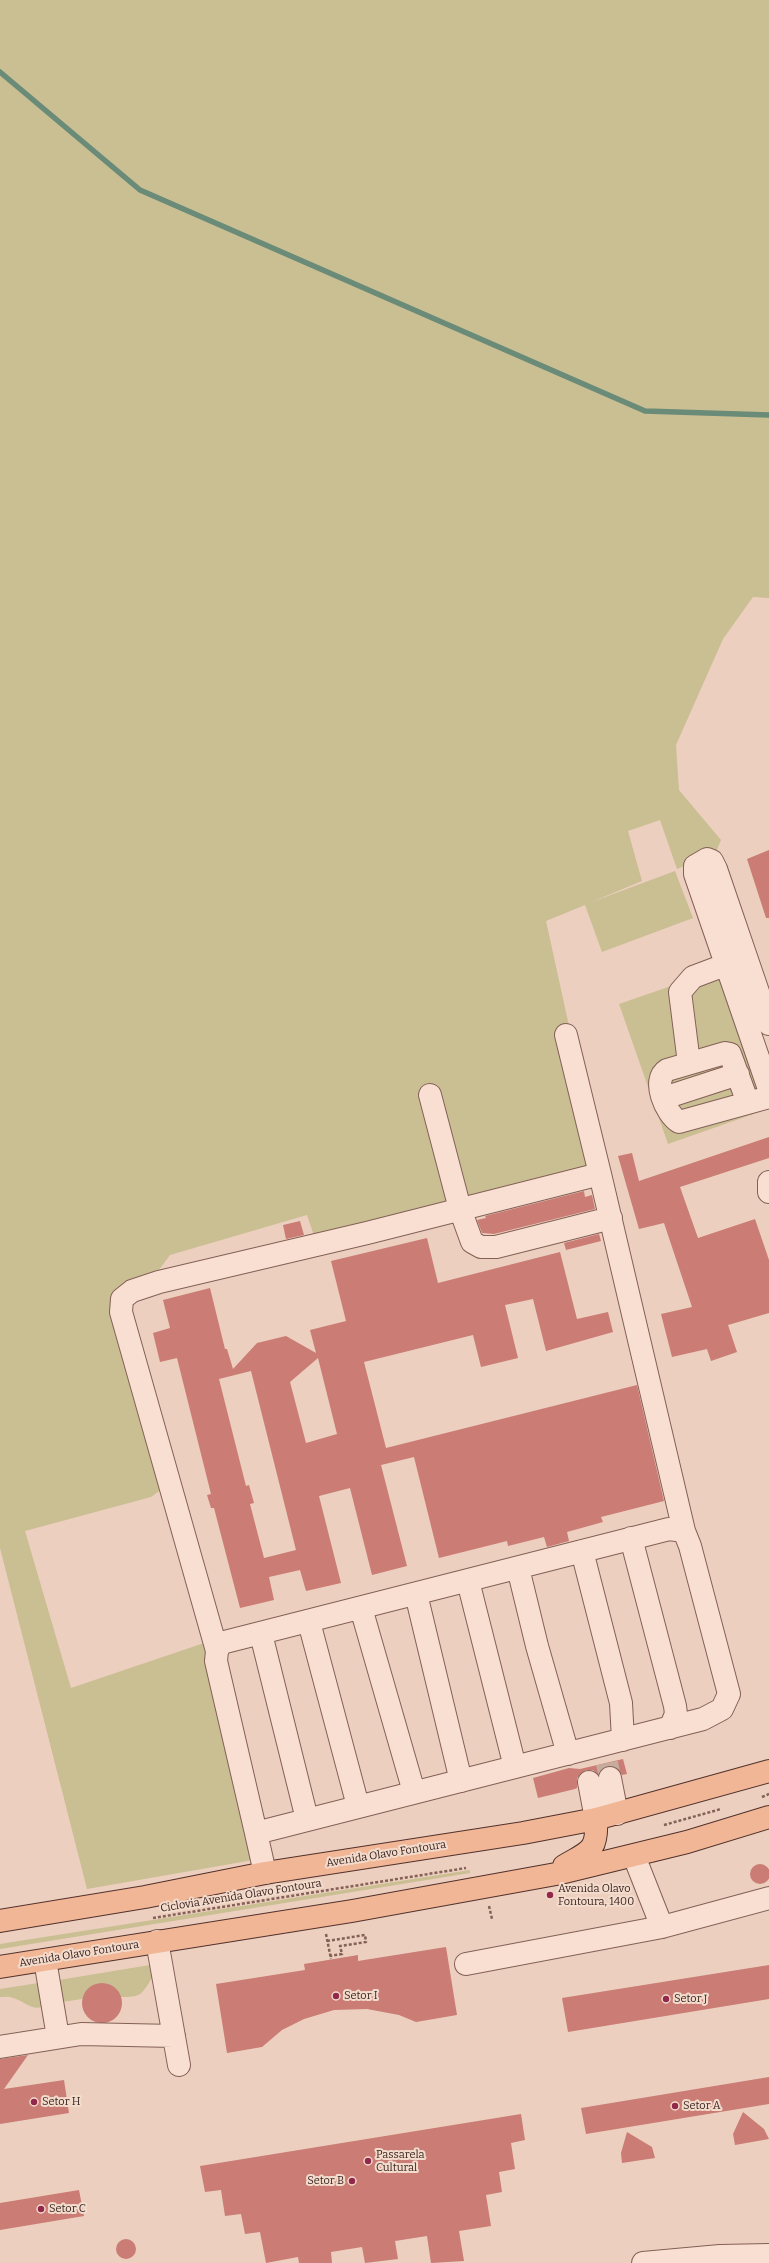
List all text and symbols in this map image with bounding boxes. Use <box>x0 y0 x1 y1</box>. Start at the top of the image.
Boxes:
street label: Avenida Olavo Fontoura <box>325 1838 447 1870</box>
street label: Ciclovia Avenida Olavo Fontoura <box>159 1877 323 1915</box>
place label: Avenida Olavo Fontoura, 1400 <box>558 1882 634 1908</box>
marker: Avenida Olavo Fontoura, 1400 <box>545 1890 555 1900</box>
street label: Avenida Olavo Fontoura <box>18 1938 140 1970</box>
place label: Setor I <box>344 1989 378 2003</box>
marker: Setor I <box>331 1991 341 2001</box>
place label: Setor J <box>674 1992 707 2006</box>
marker: Setor J <box>661 1994 671 2004</box>
place label: Setor H <box>42 2095 80 2109</box>
marker: Setor H <box>29 2097 39 2107</box>
place label: Setor A <box>683 2099 720 2113</box>
marker: Setor A <box>670 2101 680 2111</box>
place label: Passarela Cultural <box>376 2148 424 2174</box>
marker: Passarela Cultural <box>363 2156 373 2166</box>
place label: Setor B <box>307 2174 344 2188</box>
marker: Setor B <box>347 2176 357 2186</box>
place label: Setor C <box>49 2202 86 2216</box>
marker: Setor C <box>36 2204 46 2214</box>

